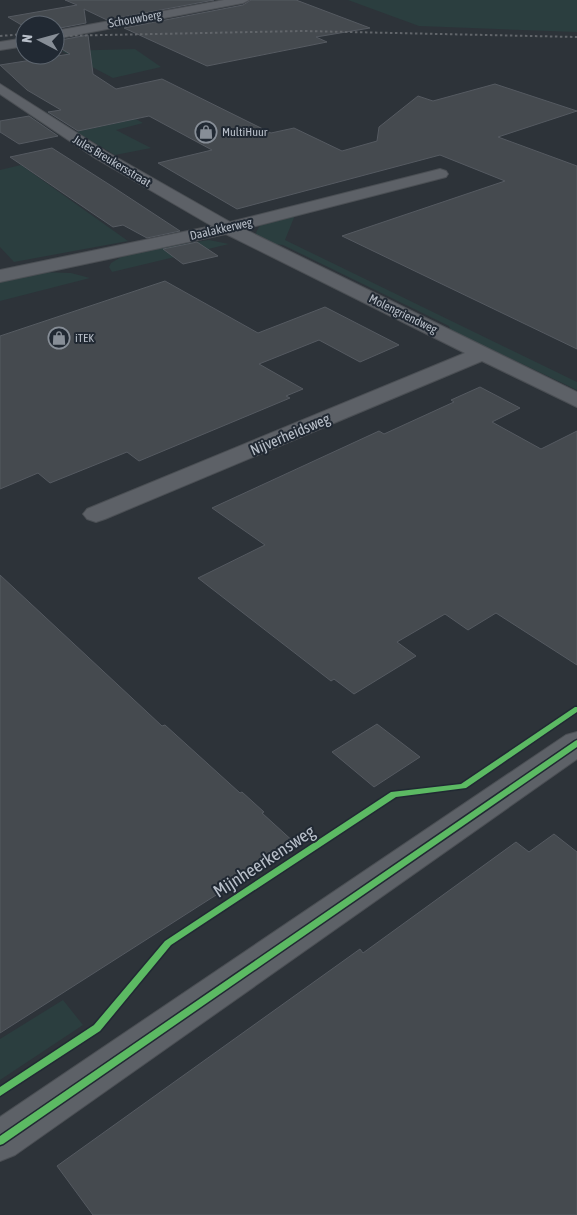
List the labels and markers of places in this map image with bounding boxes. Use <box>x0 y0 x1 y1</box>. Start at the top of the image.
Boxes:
shop icon: MultiHuur <box>194 120 218 144</box>
place label: MultiHuur <box>222 125 268 139</box>
shop icon: iTEK <box>47 326 71 350</box>
place label: iTEK <box>75 331 94 345</box>

